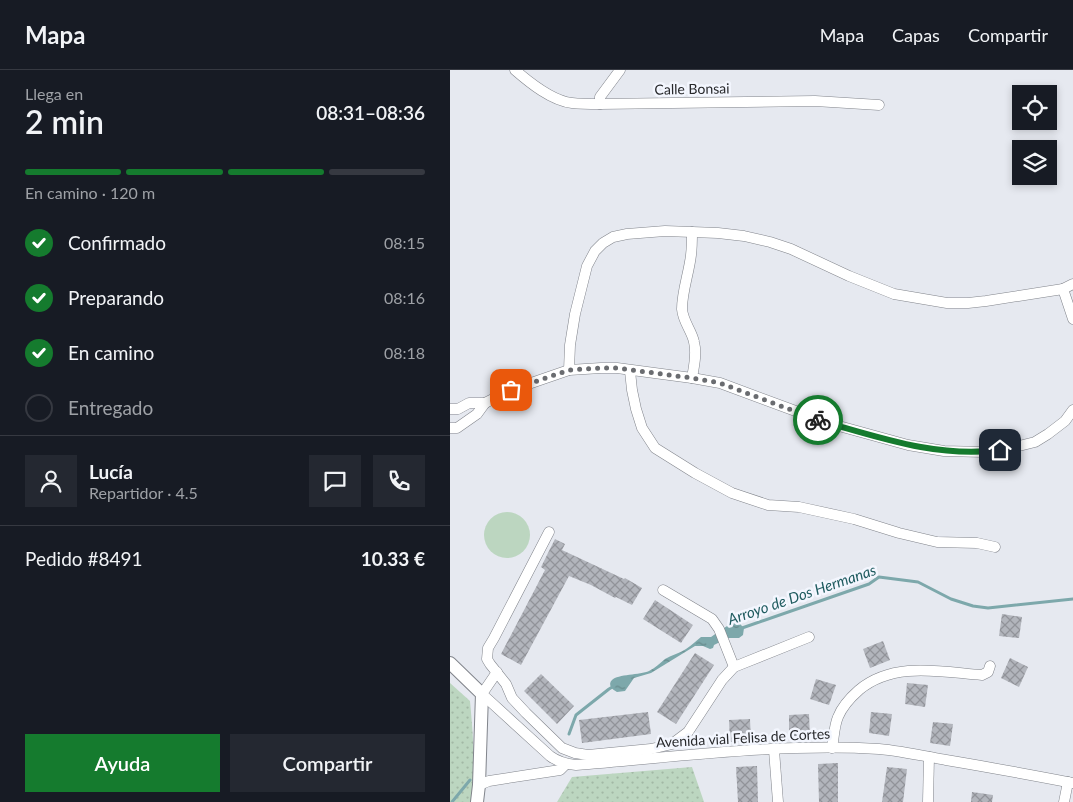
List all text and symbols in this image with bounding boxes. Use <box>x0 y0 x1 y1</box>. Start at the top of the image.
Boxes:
text: Mapa <box>25 20 85 49</box>
text: Mapa <box>820 24 864 46</box>
text: Capas <box>892 24 940 46</box>
text: Compartir <box>968 24 1048 46</box>
street label: Calle Bonsai <box>654 79 730 98</box>
text: Llega en <box>25 84 83 103</box>
map controls <box>1012 85 1057 185</box>
button: locate <box>1012 85 1057 130</box>
text: 08:31–08:36 <box>316 101 425 124</box>
text: 2 min <box>25 102 104 141</box>
button: layers <box>1012 140 1057 185</box>
text: En camino · 120 m <box>25 183 155 202</box>
icon: check <box>25 229 53 257</box>
text: Confirmado <box>68 231 166 254</box>
text: 08:15 <box>384 233 425 252</box>
icon: check <box>25 284 53 312</box>
text: Preparando <box>68 286 164 309</box>
text: 08:16 <box>384 288 425 307</box>
icon: check <box>25 339 53 367</box>
text: En camino <box>68 341 154 364</box>
text: 08:18 <box>384 343 425 362</box>
pin <box>490 369 532 411</box>
icon: bag <box>497 376 525 404</box>
courier <box>793 395 843 445</box>
text: Entregado <box>68 396 153 419</box>
icon: bike <box>804 406 832 434</box>
pin <box>979 429 1021 471</box>
icon: home <box>986 436 1014 464</box>
button: person <box>25 455 77 507</box>
button: chat <box>309 455 361 507</box>
button: phone <box>373 455 425 507</box>
text: Lucía <box>89 460 133 483</box>
text: Repartidor · 4.5 <box>89 483 198 502</box>
text: Pedido #8491 <box>25 547 143 570</box>
text: 10.33 € <box>361 547 425 570</box>
water label: Arroyo de Dos Hermanas <box>724 560 878 628</box>
street label: Avenida vial Felisa de Cortes <box>655 724 831 751</box>
button: Ayuda <box>25 734 220 792</box>
button: Compartir <box>230 734 425 792</box>

